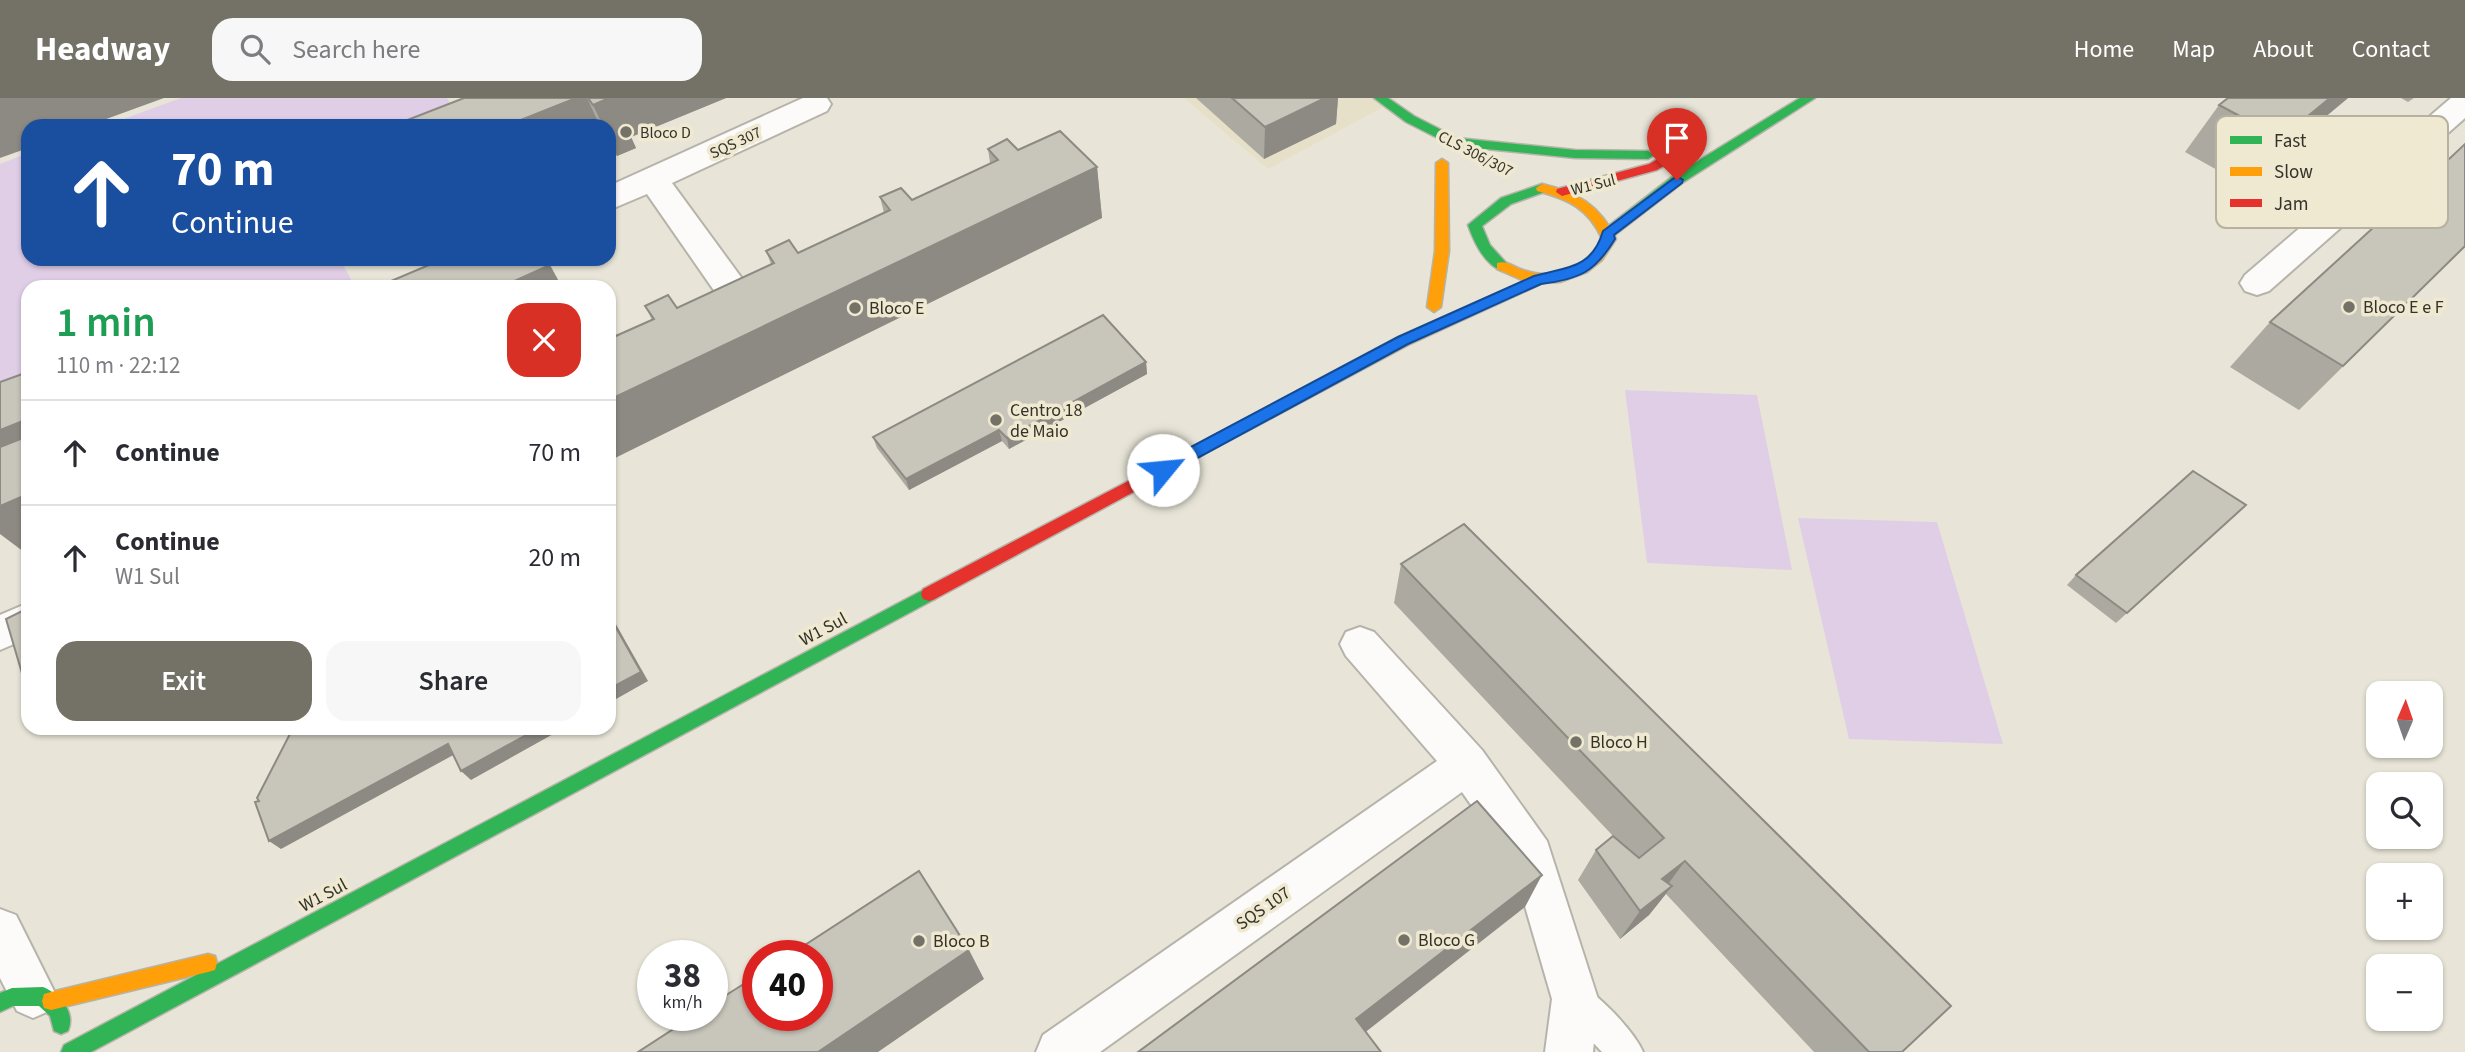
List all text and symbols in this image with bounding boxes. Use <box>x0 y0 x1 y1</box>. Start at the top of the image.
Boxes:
search box <box>212 18 702 81</box>
text: Headway <box>35 26 170 73</box>
icon: search <box>236 30 274 68</box>
text: Search here <box>292 31 420 68</box>
text: Home <box>2074 32 2134 67</box>
text: Map <box>2172 32 2215 67</box>
text: About <box>2253 32 2314 67</box>
text: Contact <box>2352 32 2430 67</box>
pin <box>1647 108 1707 180</box>
legend <box>2216 116 2448 228</box>
icon: arrive <box>1658 119 1696 157</box>
street label: SQS 307 <box>706 121 765 164</box>
place label: Bloco D <box>640 122 691 144</box>
marker: Bloco D <box>618 124 634 140</box>
street label: CLS 306/307 <box>1434 126 1517 182</box>
text: Fast <box>2274 128 2307 155</box>
text: 70 m <box>171 135 275 205</box>
icon: ahead <box>56 147 147 238</box>
text: Slow <box>2274 159 2313 186</box>
street label: W1 Sul <box>1569 169 1618 201</box>
text: Jam <box>2274 191 2308 218</box>
text: Continue <box>171 200 294 246</box>
text: 1 min <box>56 293 156 353</box>
place label: Bloco E e F <box>2363 295 2444 320</box>
place label: Bloco E <box>869 296 925 321</box>
marker: Bloco E e F <box>2341 299 2357 315</box>
marker: Bloco E <box>847 300 863 316</box>
button: close <box>507 303 581 377</box>
text: 110 m · 22:12 <box>56 349 180 382</box>
place label: Centro 18 de Maio <box>1010 398 1083 444</box>
marker: Centro 18 de Maio <box>988 412 1004 428</box>
position arrow <box>1126 433 1200 507</box>
icon: ahead <box>56 434 94 472</box>
text: Continue <box>115 434 220 471</box>
text: 70 m <box>528 434 581 471</box>
text: Continue <box>115 523 220 560</box>
icon: ahead <box>56 539 94 577</box>
text: 20 m <box>528 539 581 576</box>
text: W1 Sul <box>115 560 180 593</box>
street label: W1 Sul <box>795 607 851 652</box>
button: Exit <box>56 641 312 721</box>
button: Share <box>326 641 581 721</box>
north arrow <box>2366 681 2443 758</box>
map controls <box>2366 681 2443 1031</box>
place label: Bloco H <box>1590 730 1648 755</box>
marker: Bloco H <box>1568 734 1584 750</box>
button: search <box>2366 772 2443 849</box>
button: + <box>2366 863 2443 940</box>
street label: W1 Sul <box>295 873 351 918</box>
street label: SQS 107 <box>1231 880 1296 936</box>
place label: Bloco G <box>1418 928 1475 953</box>
place label: Bloco B <box>933 929 990 954</box>
marker: Bloco G <box>1396 932 1412 948</box>
marker: Bloco B <box>911 933 927 949</box>
speed limit sign: 40 <box>742 940 833 1031</box>
text: 38 <box>664 951 701 1001</box>
button: − <box>2366 954 2443 1031</box>
text: km/h <box>663 990 702 1015</box>

